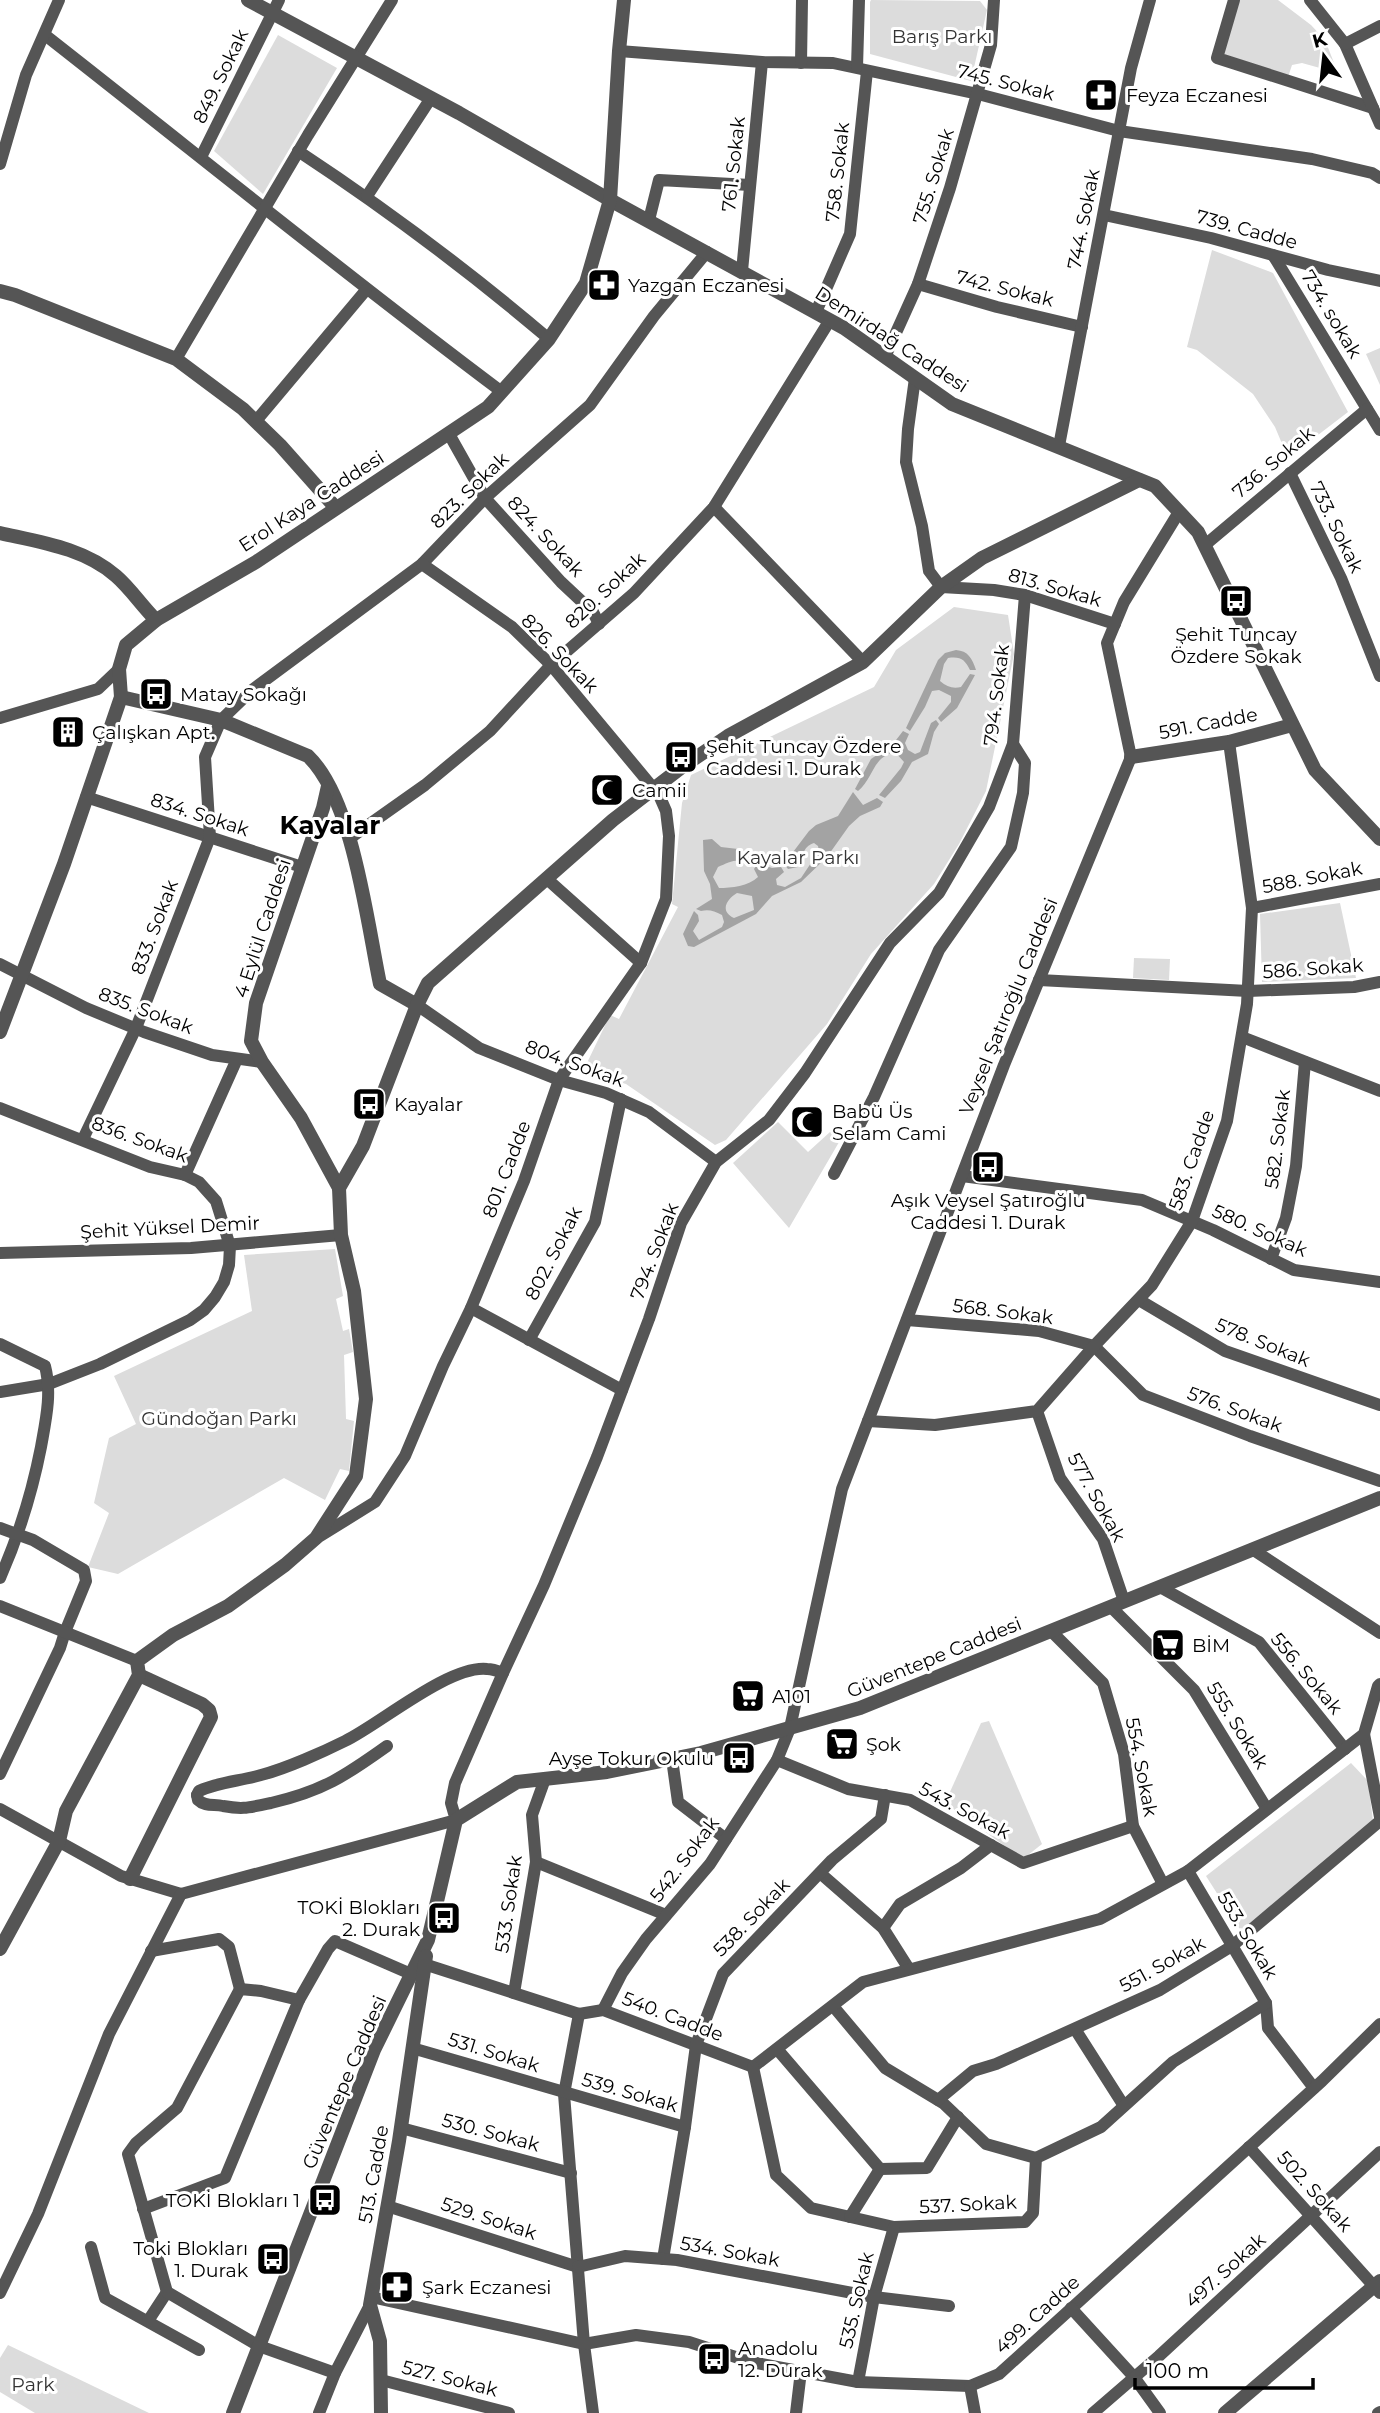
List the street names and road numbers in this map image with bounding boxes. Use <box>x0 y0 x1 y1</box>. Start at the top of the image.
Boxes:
street label: 849. Sokak <box>188 25 253 127</box>
street label: 745. Sokak <box>955 59 1058 106</box>
street label: 761. Sokak <box>717 115 750 213</box>
street label: 758. Sokak <box>821 120 854 223</box>
street label: 755. Sokak <box>908 125 959 227</box>
street label: 744. Sokak <box>1062 166 1105 271</box>
street label: 739. Cadde <box>1194 205 1300 254</box>
street label: 742. Sokak <box>954 265 1057 312</box>
street label: 734. sokak <box>1296 266 1367 363</box>
street label: Demirdağ Caddesi <box>811 281 973 398</box>
street label: 736. Sokak <box>1228 421 1319 503</box>
street label: Erol Kaya Caddesi <box>234 446 388 557</box>
street label: 823. Sokak <box>425 447 514 533</box>
street label: 733. Sokak <box>1305 478 1369 577</box>
street label: 824. Sokak <box>503 491 589 582</box>
street label: 820. Sokak <box>560 547 651 633</box>
street label: 813. Sokak <box>1006 563 1105 612</box>
street label: 826. Sokak <box>516 609 603 698</box>
street label: 794. Sokak <box>979 642 1014 747</box>
street label: 591. Cadde <box>1157 703 1259 744</box>
street label: 834. Sokak <box>148 788 253 841</box>
street label: 4 Eylül Caddesi <box>229 856 296 1001</box>
street label: 588. Sokak <box>1260 856 1365 898</box>
street label: 833. Sokak <box>126 876 183 978</box>
street label: Veysel Şatıroğlu Caddesi <box>954 894 1063 1118</box>
street label: 586. Sokak <box>1262 953 1365 983</box>
street label: 835. Sokak <box>95 982 197 1039</box>
street label: 804. Sokak <box>522 1035 628 1092</box>
street label: 582. Sokak <box>1260 1087 1295 1190</box>
street label: 583. Cadde <box>1164 1107 1219 1213</box>
street label: 836. Sokak <box>88 1111 192 1168</box>
street label: 801. Cadde <box>477 1117 536 1221</box>
street label: 794. Sokak <box>625 1199 684 1303</box>
street label: 580. Sokak <box>1209 1199 1311 1262</box>
street label: 802. Sokak <box>520 1202 587 1304</box>
street label: Şehit Yüksel Demir <box>80 1211 260 1244</box>
street label: 568. Sokak <box>951 1294 1055 1329</box>
street label: 578. Sokak <box>1212 1313 1314 1372</box>
street label: 576. Sokak <box>1184 1382 1286 1437</box>
street label: 577. Sokak <box>1063 1449 1131 1546</box>
street label: Güventepe Caddesi <box>844 1612 1025 1703</box>
street label: 556. Sokak <box>1266 1628 1348 1719</box>
street label: 555. Sokak <box>1202 1677 1274 1774</box>
street label: 554. Sokak <box>1121 1715 1163 1819</box>
street label: 543. Sokak <box>915 1777 1015 1844</box>
street label: 542. Sokak <box>645 1812 724 1906</box>
street label: 533. Sokak <box>490 1853 527 1954</box>
street label: 538. Sokak <box>708 1873 795 1961</box>
street label: 553. Sokak <box>1212 1887 1283 1984</box>
street label: 551. Sokak <box>1115 1931 1210 1997</box>
street label: 540. Cadde <box>619 1987 727 2046</box>
street label: Güventepe Caddesi <box>298 1992 391 2172</box>
street label: 531. Sokak <box>445 2028 543 2077</box>
street label: 539. Sokak <box>579 2068 681 2117</box>
street label: 530. Sokak <box>440 2108 543 2157</box>
street label: 513. Cadde <box>354 2123 393 2225</box>
street label: 502. Sokak <box>1272 2146 1357 2237</box>
street label: 537. Sokak <box>919 2190 1018 2219</box>
street label: 529. Sokak <box>438 2192 540 2245</box>
street label: 497. Sokak <box>1180 2228 1271 2312</box>
street label: 534. Sokak <box>678 2231 782 2272</box>
street label: 535. Sokak <box>834 2249 879 2351</box>
street label: 499. Cadde <box>990 2270 1084 2358</box>
street label: 527. Sokak <box>400 2355 501 2402</box>

